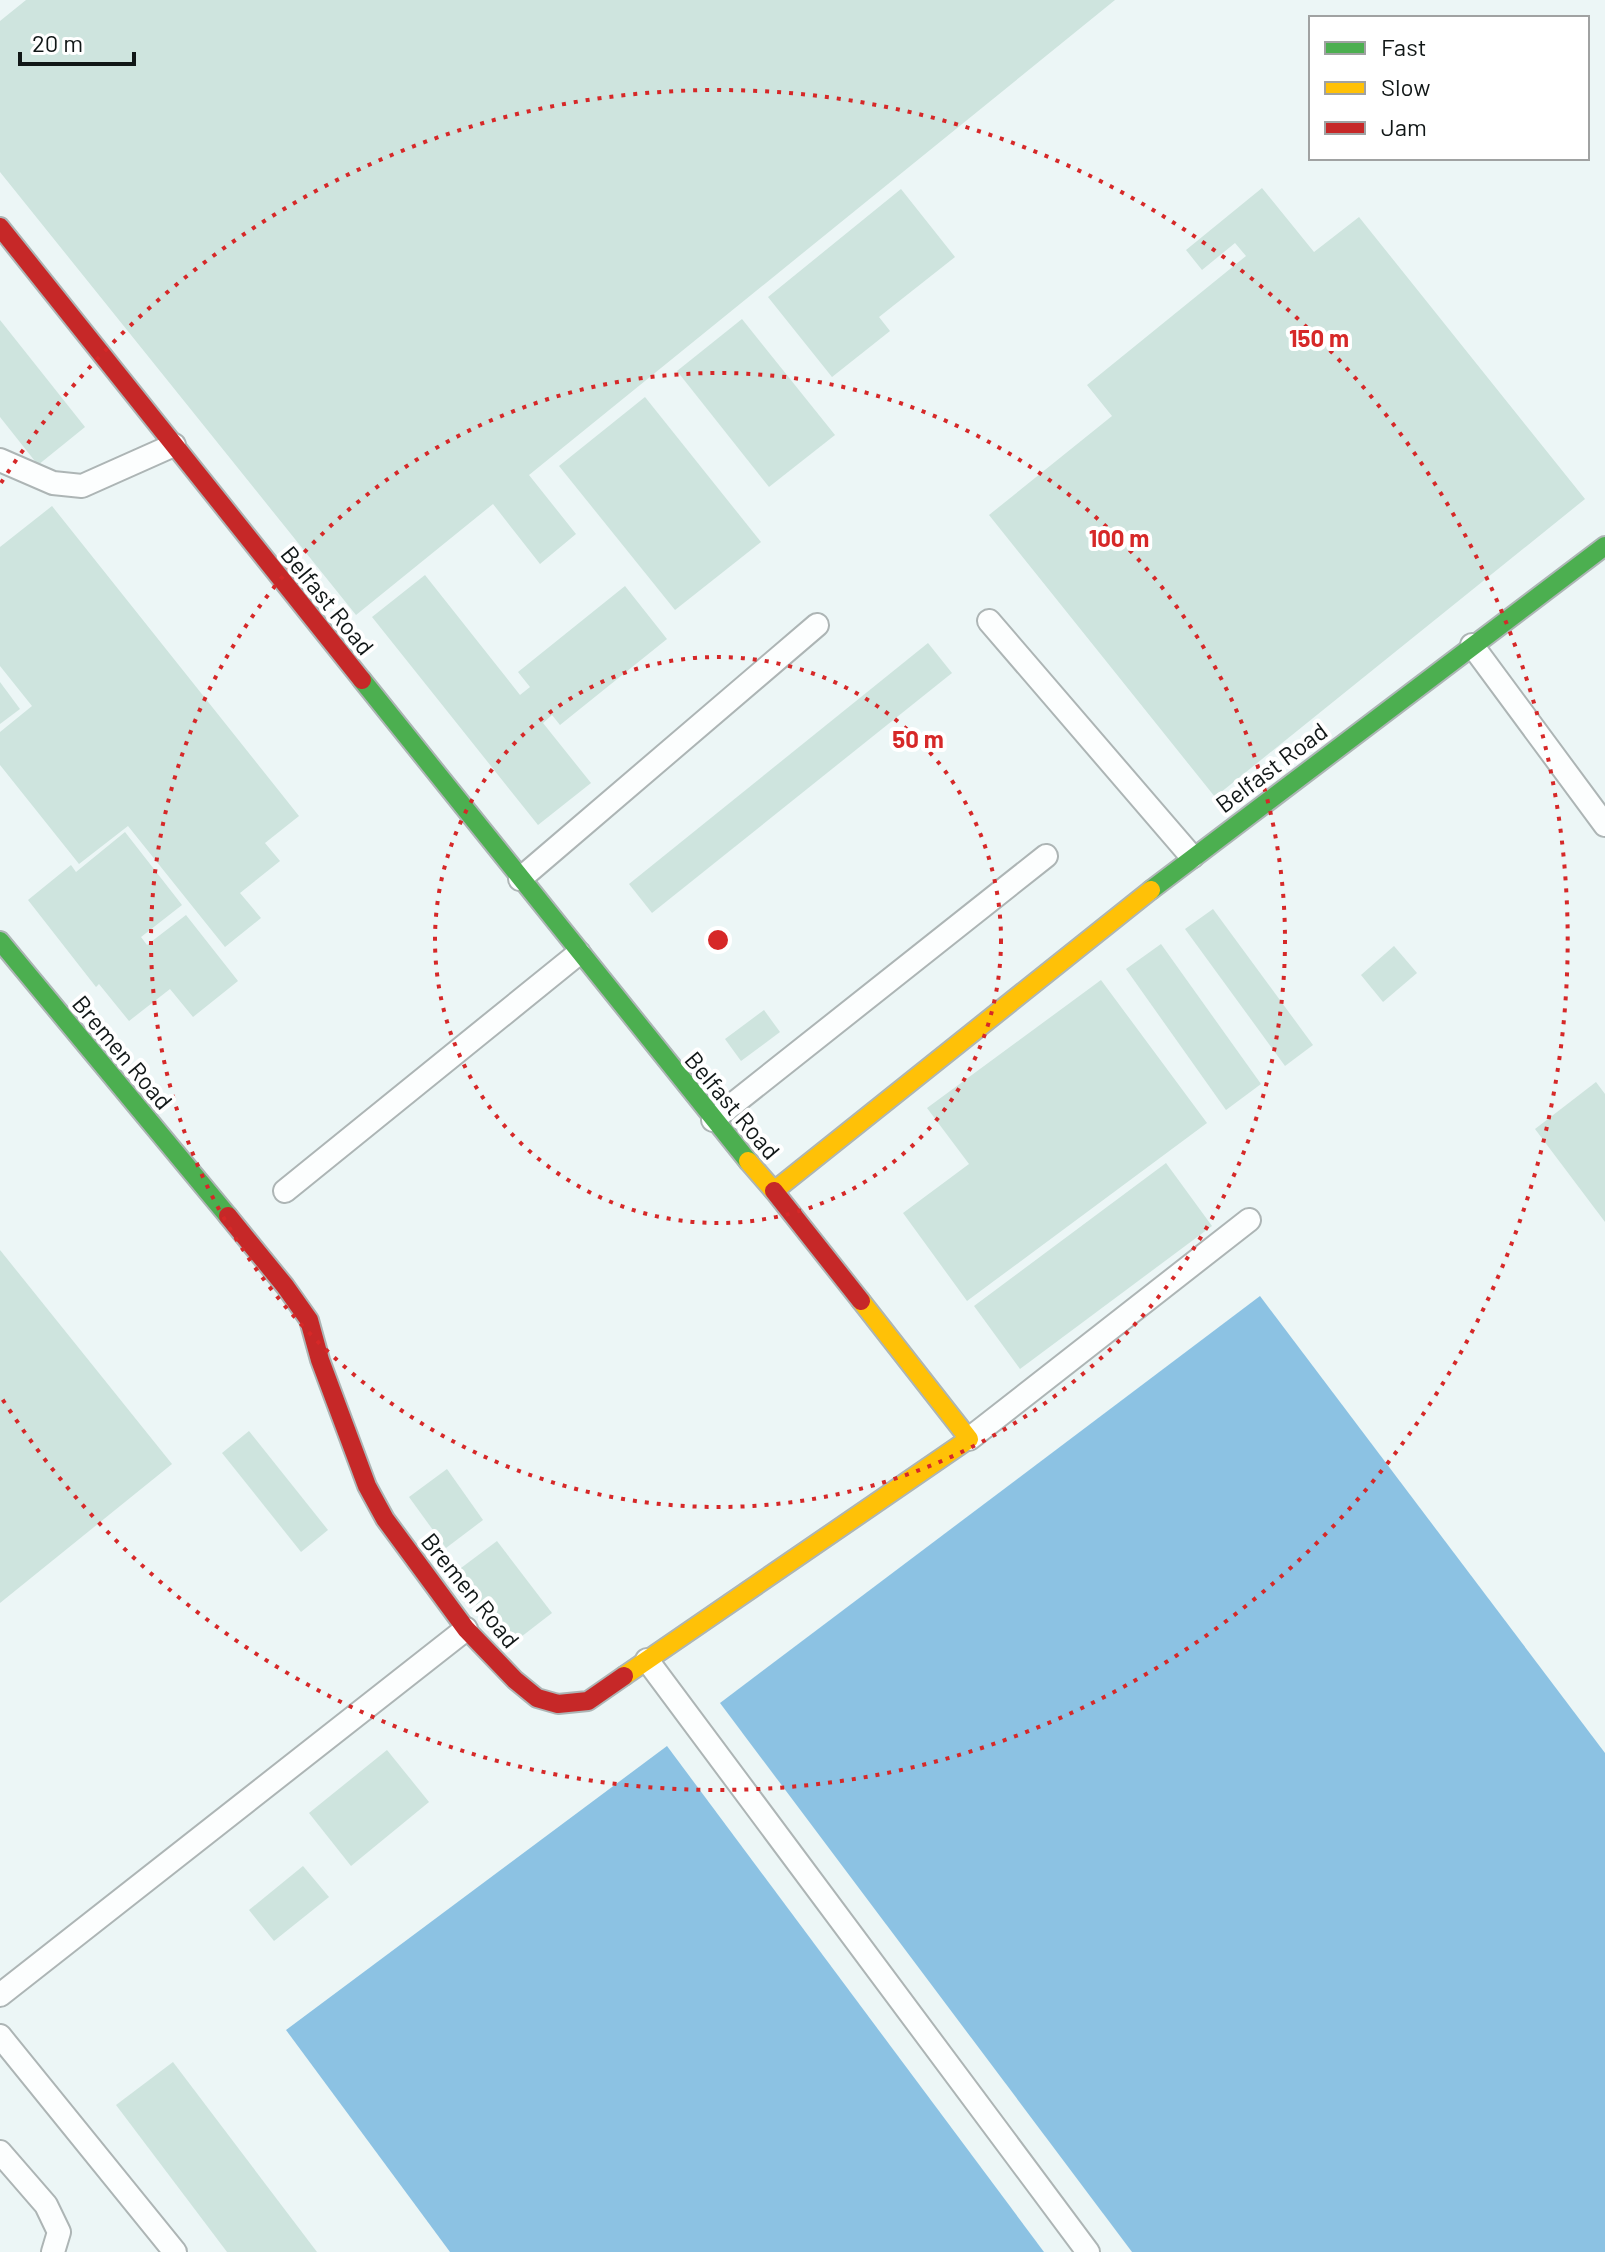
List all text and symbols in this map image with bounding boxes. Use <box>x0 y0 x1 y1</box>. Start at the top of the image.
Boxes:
scale bar <box>20 16 134 66</box>
legend <box>1309 16 1589 160</box>
text: 20 m <box>32 28 83 57</box>
text: Fast <box>1381 32 1426 61</box>
text: Slow <box>1381 72 1430 101</box>
text: Jam <box>1381 112 1427 141</box>
text: 150 m <box>1289 323 1349 352</box>
text: 100 m <box>1089 523 1149 552</box>
street label: Belfast Road <box>275 540 381 660</box>
street label: Belfast Road <box>1210 716 1332 818</box>
text: 50 m <box>892 724 944 753</box>
centre of rings <box>704 926 732 954</box>
street label: Bremen Road <box>67 989 179 1115</box>
street label: Belfast Road <box>680 1045 786 1165</box>
street label: Bremen Road <box>416 1527 526 1653</box>

